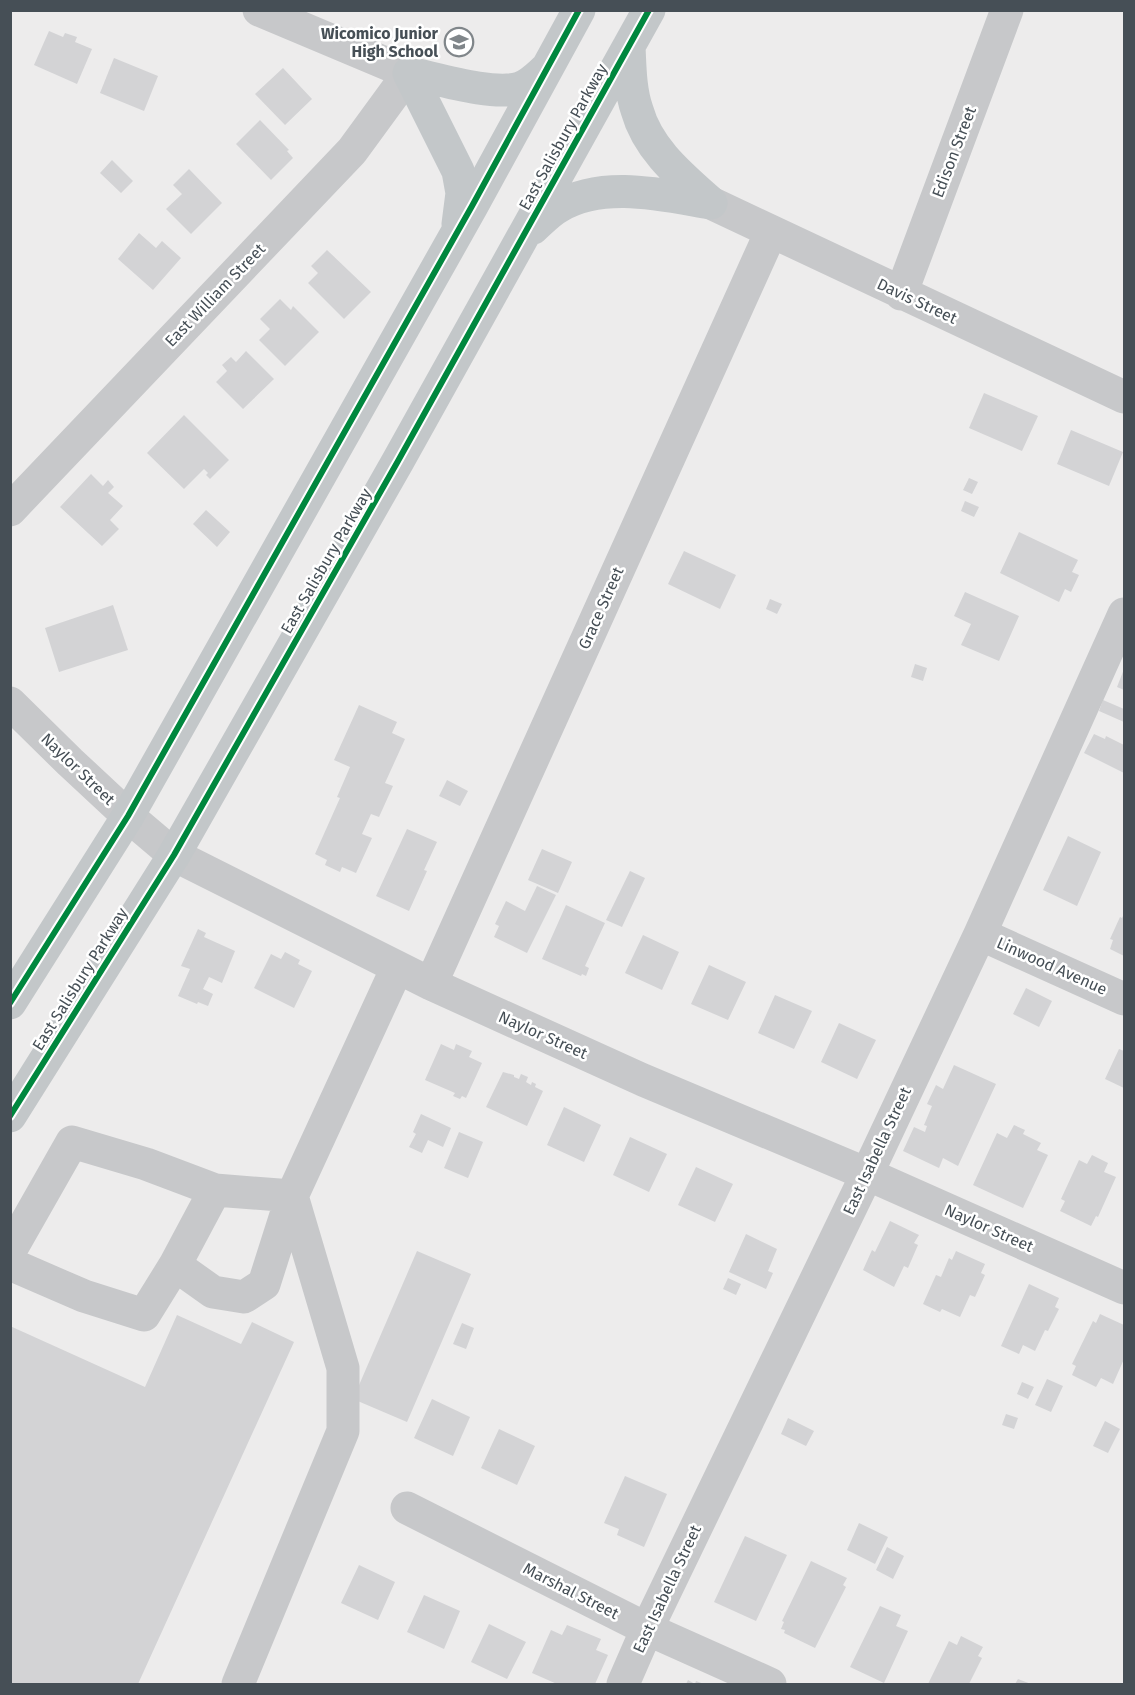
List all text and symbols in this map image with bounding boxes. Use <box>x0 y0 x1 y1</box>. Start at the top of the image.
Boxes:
place label: Wicomico Junior High School <box>321 24 439 61</box>
school or university icon: Wicomico Junior High School <box>443 26 475 58</box>
street label: East Salisbury Parkway <box>515 60 611 214</box>
street label: Edison Street <box>928 104 980 200</box>
street label: East William Street <box>161 239 269 351</box>
street label: Davis Street <box>874 274 960 328</box>
street label: East Salisbury Parkway <box>277 485 375 637</box>
street label: Grace Street <box>574 564 628 652</box>
street label: Naylor Street <box>37 729 119 809</box>
street label: East Salisbury Parkway <box>28 904 132 1054</box>
street label: Linwood Avenue <box>994 933 1110 999</box>
street label: Naylor Street <box>496 1007 590 1063</box>
street label: East Isabella Street <box>839 1084 915 1218</box>
street label: Naylor Street <box>942 1200 1036 1256</box>
street label: East Isabella Street <box>629 1522 705 1656</box>
street label: Marshal Street <box>520 1559 622 1623</box>

